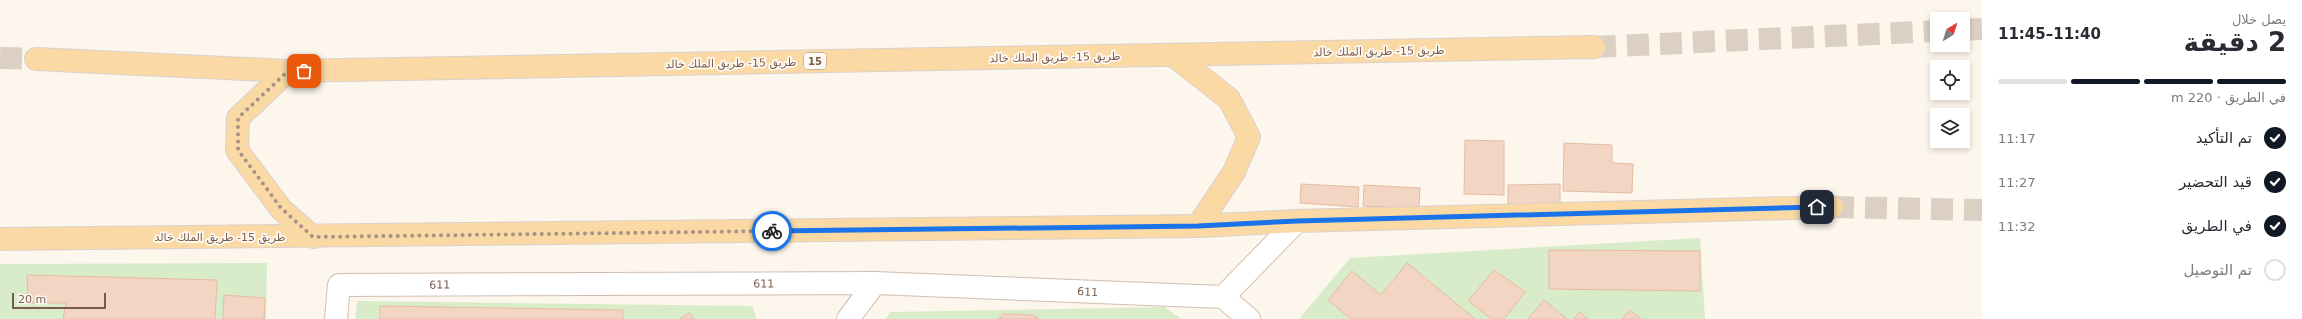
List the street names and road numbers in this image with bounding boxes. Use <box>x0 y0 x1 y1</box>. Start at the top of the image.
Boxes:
street label: طريق 15- طريق الملك خالد <box>1313 44 1445 60</box>
street label: طريق 15- طريق الملك خالد <box>989 50 1121 66</box>
road number: 15 <box>804 53 826 69</box>
street label: طريق 15- طريق الملك خالد <box>665 56 797 72</box>
street label: طريق 15- طريق الملك خالد <box>154 231 286 245</box>
street label: 611 <box>753 277 774 290</box>
street label: 611 <box>429 279 450 292</box>
street label: 611 <box>1077 285 1098 299</box>

